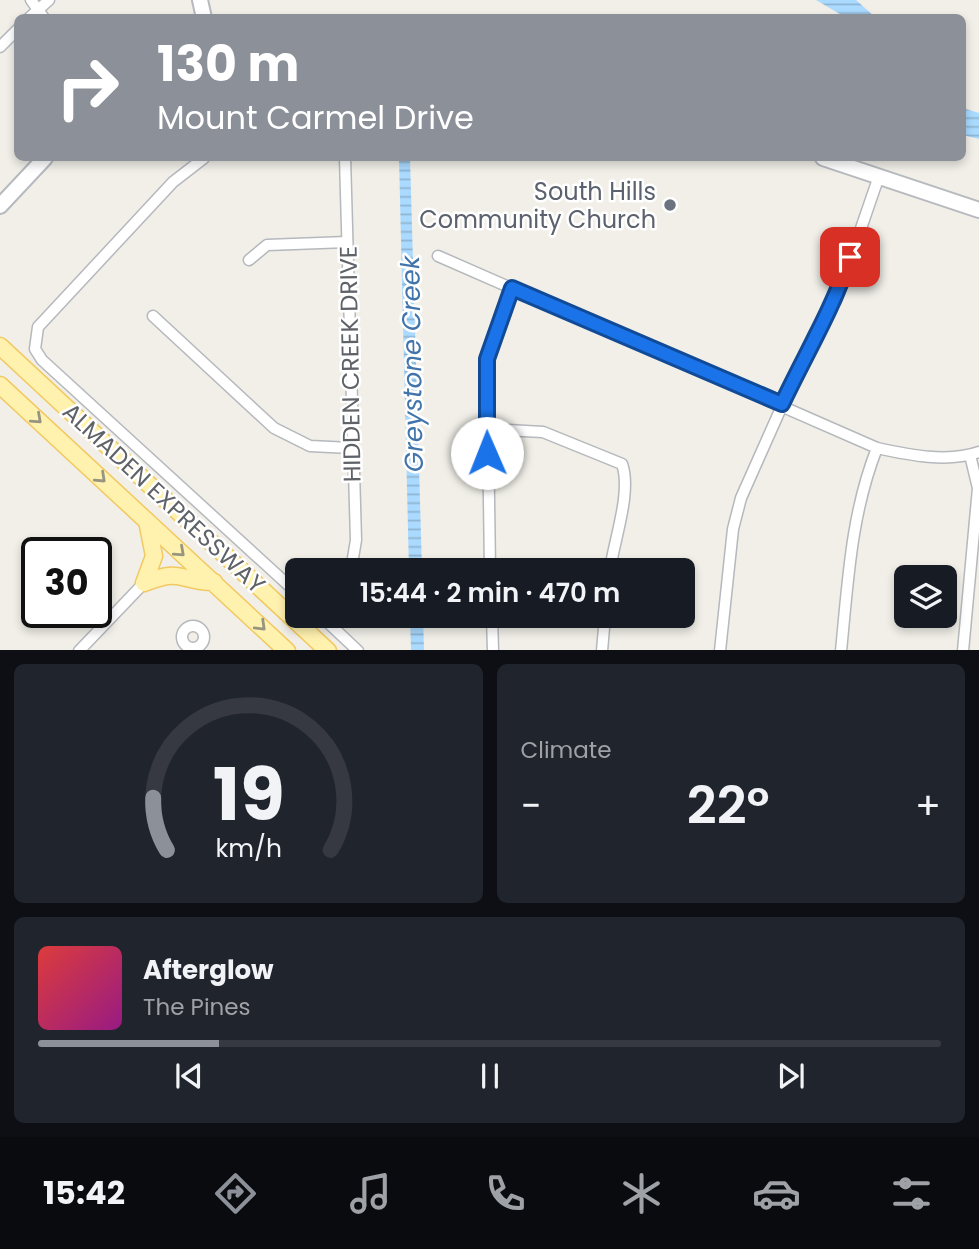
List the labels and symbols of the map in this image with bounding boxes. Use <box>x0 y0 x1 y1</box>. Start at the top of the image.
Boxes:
place label: South Hills Community Church <box>419 175 656 236</box>
marker: South Hills Community Church <box>662 197 678 213</box>
pin <box>820 227 880 287</box>
street label: HIDDEN CREEK DRIVE <box>331 245 369 483</box>
water label: Greystone Creek <box>392 254 432 472</box>
street label: ALMADEN EXPRESSWAY <box>56 395 272 601</box>
one-way arrow <box>29 411 42 423</box>
position arrow <box>450 416 524 490</box>
one-way arrow <box>92 469 105 482</box>
speed limit sign: 30 <box>21 537 112 628</box>
one-way arrow <box>172 543 185 556</box>
one-way arrow <box>253 617 266 630</box>

